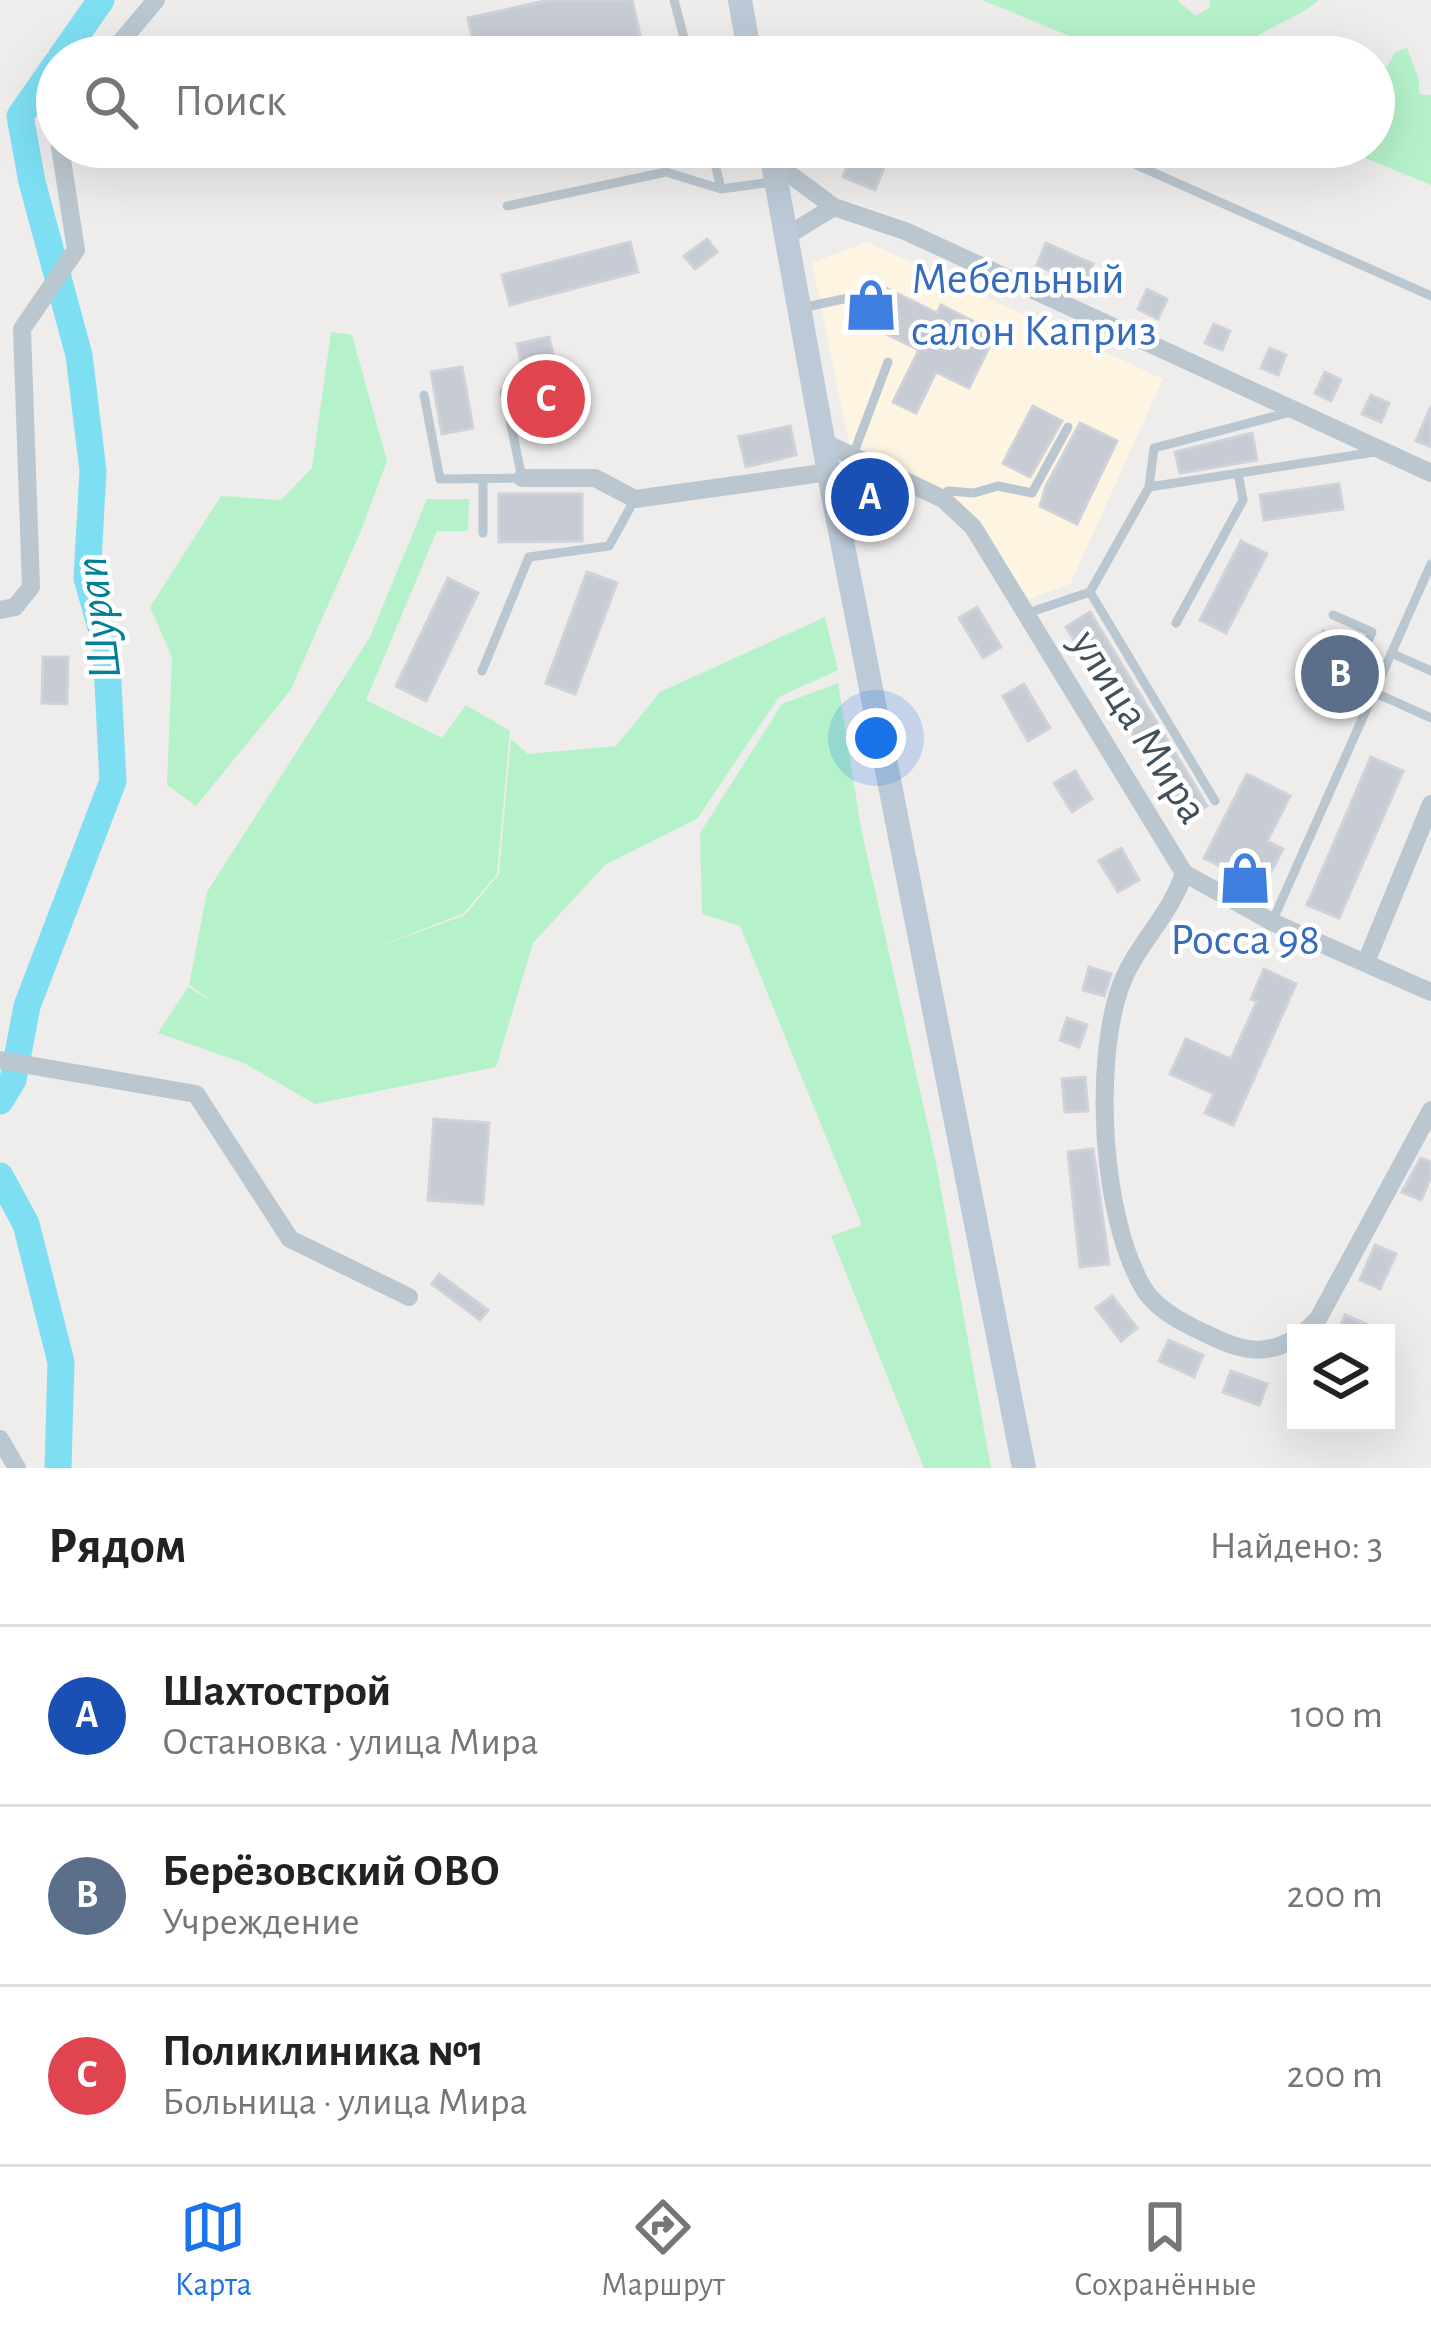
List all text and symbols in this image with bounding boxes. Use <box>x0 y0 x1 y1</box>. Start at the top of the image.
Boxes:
search box <box>36 36 1395 168</box>
icon: search <box>78 69 144 135</box>
text: Поиск <box>174 79 286 124</box>
place label: Мебельный салон Каприз <box>911 257 1157 354</box>
shop icon: Мебельный салон Каприз <box>842 276 900 334</box>
pin: C <box>507 354 585 444</box>
pin: A <box>831 452 909 542</box>
water label: Шурап <box>68 554 130 682</box>
street label: улица Мира <box>1062 622 1216 831</box>
pin: B <box>1301 629 1379 719</box>
your location <box>846 708 906 768</box>
shop icon: Росса 98 <box>1216 849 1274 907</box>
place label: Росса 98 <box>1170 918 1320 963</box>
map controls <box>1287 1324 1395 1432</box>
button: layers <box>1287 1324 1395 1432</box>
text: Рядом <box>48 1521 187 1572</box>
text: Найдено: 3 <box>1209 1527 1383 1566</box>
text: Шахтострой <box>162 1669 391 1714</box>
text: A <box>75 1696 99 1735</box>
text: 100 m <box>1291 1696 1383 1735</box>
text: Остановка · улица Мира <box>162 1723 538 1762</box>
text: Берёзовский ОВО <box>162 1849 500 1894</box>
text: B <box>76 1876 98 1915</box>
text: 200 m <box>1286 1876 1383 1915</box>
text: Учреждение <box>162 1903 360 1942</box>
text: Поликлиника №1 <box>162 2029 484 2074</box>
text: C <box>77 2056 97 2095</box>
text: 200 m <box>1286 2056 1383 2095</box>
text: Больница · улица Мира <box>162 2083 527 2122</box>
tab: Карта <box>175 2194 252 2306</box>
tab: Маршрут <box>601 2194 725 2306</box>
tab: Сохранённые <box>1074 2194 1256 2306</box>

